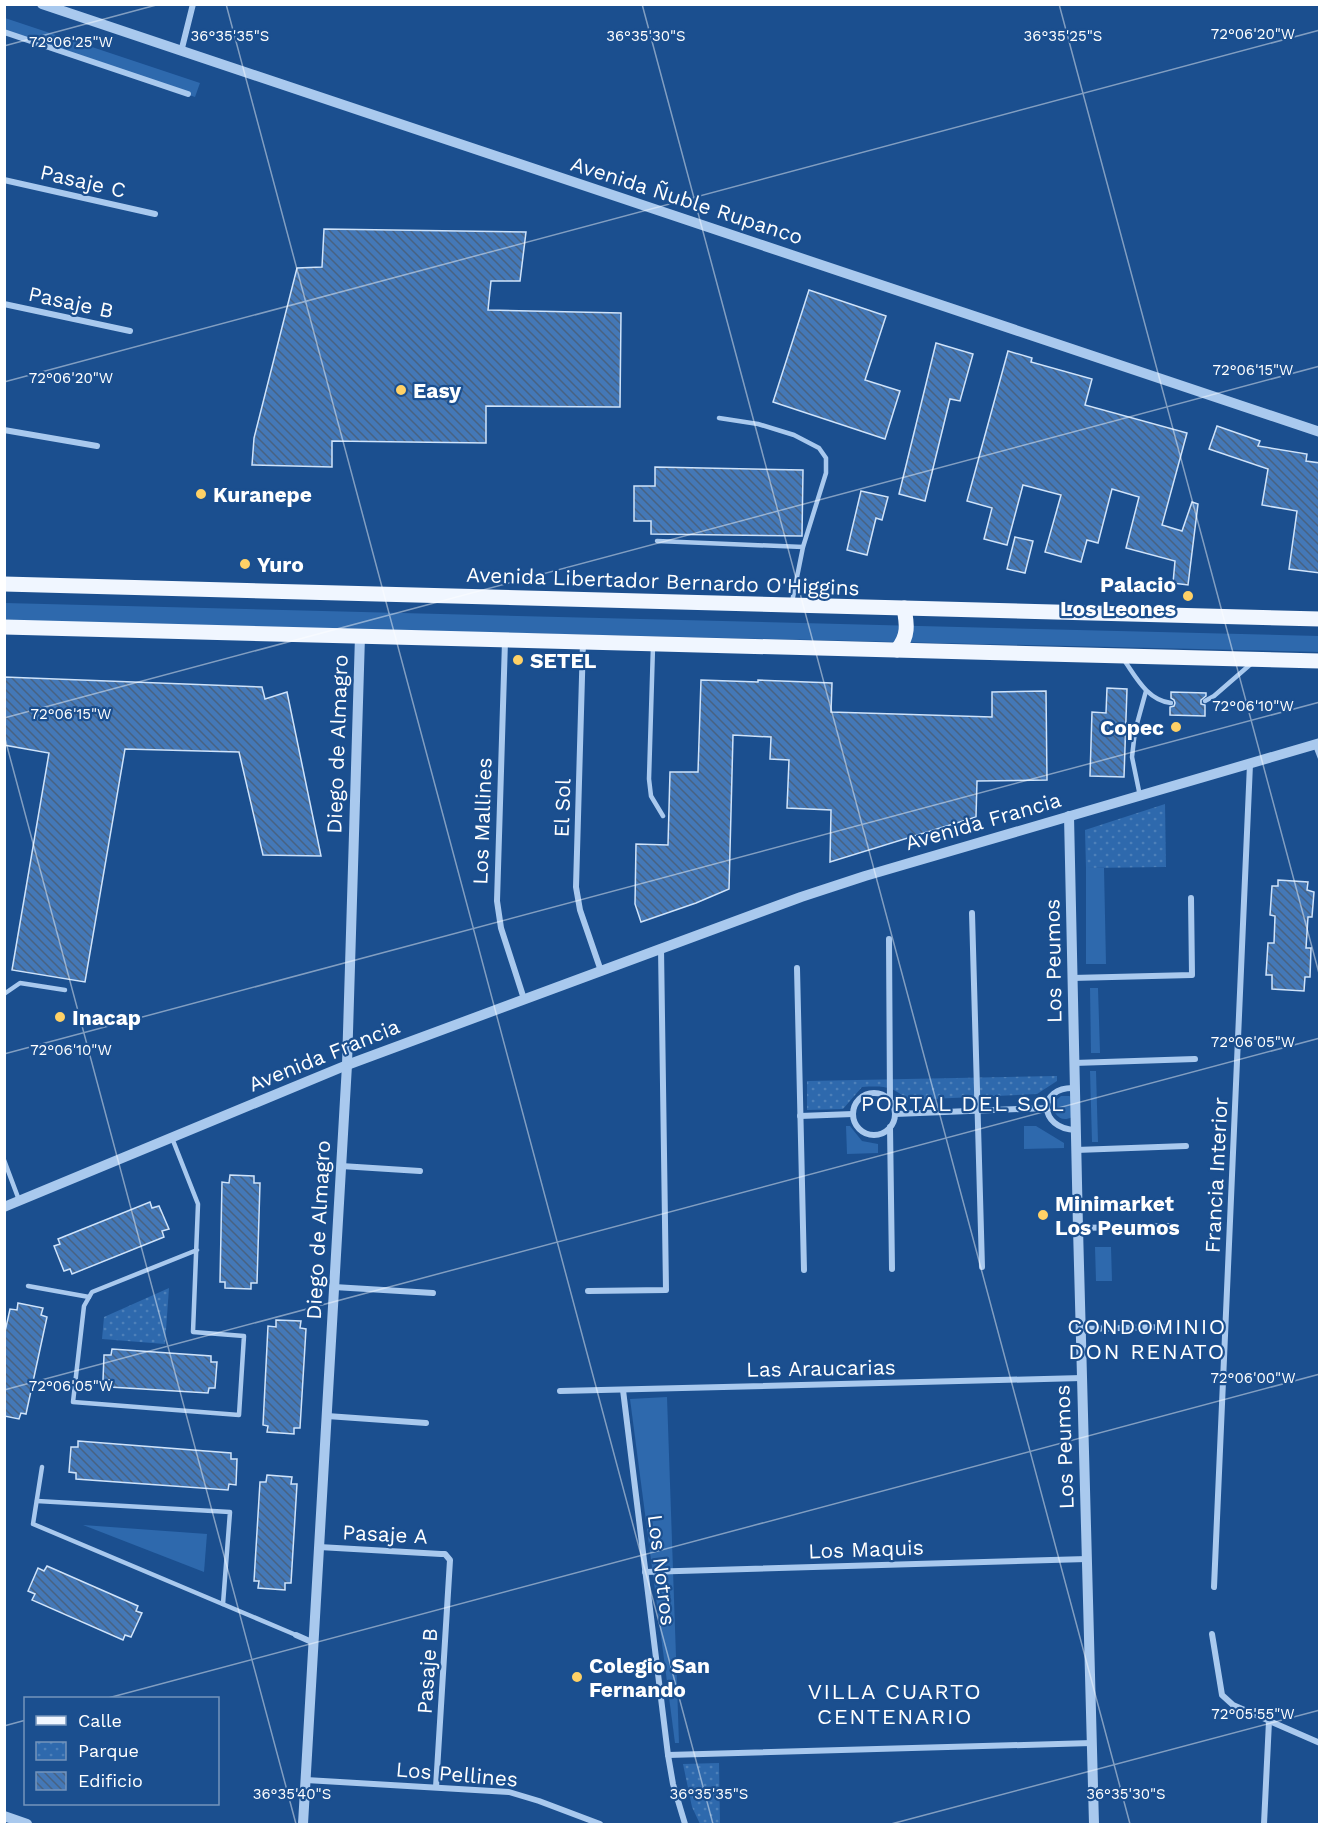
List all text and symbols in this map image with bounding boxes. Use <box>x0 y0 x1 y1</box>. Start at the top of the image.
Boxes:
text: 72°06'20"W <box>1211 25 1295 43</box>
text: 36°35'35"S <box>191 27 269 45</box>
text: 36°35'30"S <box>606 27 686 45</box>
text: 36°35'25"S <box>1024 27 1102 45</box>
text: 72°06'25"W <box>29 33 113 51</box>
street label: Avenida Ñuble Rupanco <box>568 151 806 249</box>
street label: Pasaje C <box>38 159 128 203</box>
street label: Pasaje B <box>26 281 116 323</box>
text: 72°06'15"W <box>1212 361 1294 379</box>
text: 72°06'20"W <box>29 369 113 387</box>
place label: Easy <box>413 378 461 403</box>
marker: Easy <box>394 383 408 397</box>
place label: Kuranepe <box>213 482 312 507</box>
marker: Kuranepe <box>194 487 208 501</box>
place label: Yuro <box>257 552 304 577</box>
marker: Yuro <box>238 557 252 571</box>
street label: Avenida Libertador Bernardo O'Higgins <box>466 562 860 600</box>
place label: Palacio Los Leones <box>1060 572 1176 621</box>
marker: Palacio Los Leones <box>1181 589 1195 603</box>
place label: SETEL <box>530 648 597 673</box>
marker: SETEL <box>511 653 525 667</box>
street label: Diego de Almagro <box>321 654 353 834</box>
text: 72°06'10"W <box>1212 697 1294 715</box>
text: 72°06'15"W <box>30 705 112 723</box>
place label: Copec <box>1100 715 1164 740</box>
marker: Copec <box>1169 720 1183 734</box>
street label: Los Mallines <box>467 757 497 885</box>
street label: El Sol <box>548 778 576 838</box>
street label: Avenida Francia <box>902 787 1064 855</box>
street label: Los Peumos <box>1039 899 1067 1023</box>
place label: Inacap <box>72 1005 141 1030</box>
marker: Inacap <box>53 1010 67 1024</box>
street label: Avenida Francia <box>245 1013 403 1097</box>
text: 72°06'05"W <box>1211 1033 1295 1051</box>
text: 72°06'10"W <box>30 1041 112 1059</box>
district label: PORTAL DEL SOL <box>861 1091 1065 1116</box>
street label: Francia Interior <box>1199 1096 1233 1254</box>
street label: Diego de Almagro <box>301 1140 335 1320</box>
place label: Minimarket Los Peumos <box>1055 1191 1180 1240</box>
marker: Minimarket Los Peumos <box>1036 1208 1050 1222</box>
district label: CONDOMINIO DON RENATO <box>1067 1314 1227 1364</box>
street label: Las Araucarias <box>746 1354 896 1382</box>
text: 72°06'00"W <box>1210 1369 1296 1387</box>
text: 72°06'05"W <box>29 1377 113 1395</box>
street label: Los Peumos <box>1049 1384 1079 1510</box>
street label: Los Notros <box>643 1513 681 1627</box>
street label: Pasaje A <box>342 1519 428 1549</box>
street label: Los Maquis <box>808 1534 924 1564</box>
street label: Pasaje B <box>412 1627 442 1715</box>
place label: Colegio San Fernando <box>589 1653 710 1702</box>
marker: Colegio San Fernando <box>570 1670 584 1684</box>
district label: VILLA CUARTO CENTENARIO <box>808 1679 982 1729</box>
legend <box>24 1697 219 1805</box>
text: 72°05'55"W <box>1211 1705 1295 1723</box>
text: Calle <box>78 1710 122 1731</box>
text: Parque <box>78 1740 139 1761</box>
street label: Los Pellines <box>395 1756 519 1792</box>
text: Edificio <box>78 1770 143 1791</box>
text: 36°35'40"S <box>253 1785 331 1803</box>
text: 36°35'35"S <box>670 1785 748 1803</box>
text: 36°35'30"S <box>1086 1785 1166 1803</box>

